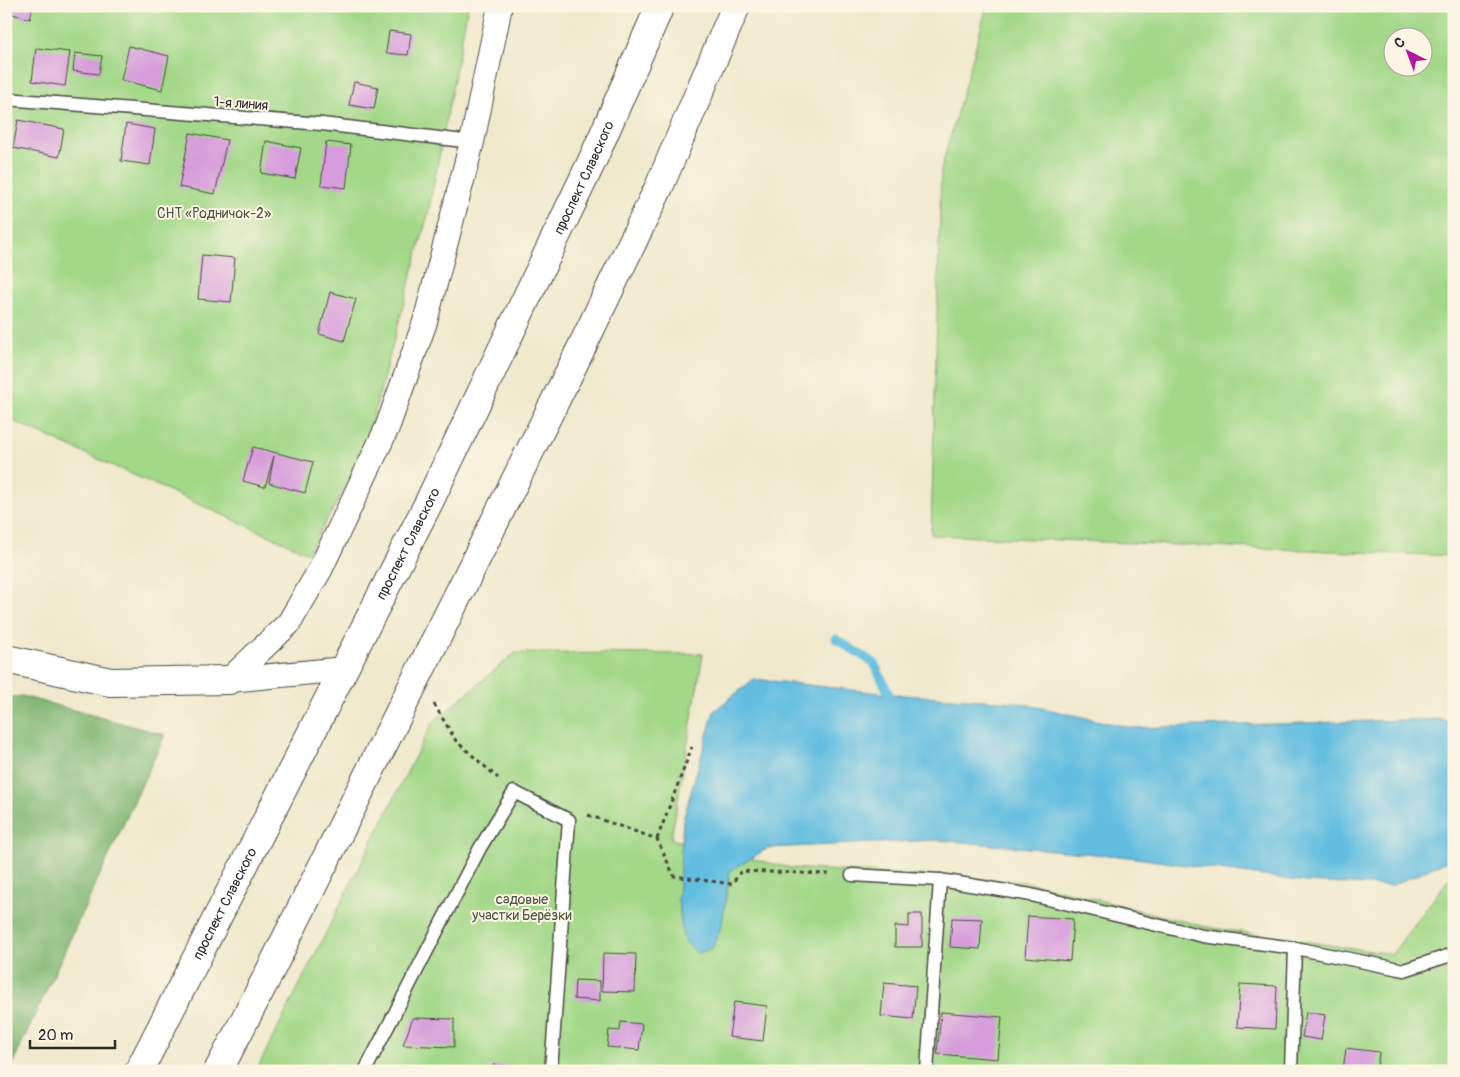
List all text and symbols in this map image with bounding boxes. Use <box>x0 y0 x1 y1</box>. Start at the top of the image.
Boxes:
north arrow <box>1382 28 1432 78</box>
text: С <box>1391 33 1409 52</box>
street label: 1-я линия <box>213 93 269 114</box>
street label: проспект Славского <box>550 118 618 237</box>
park label: СНТ «Родничок-2» <box>157 205 271 222</box>
street label: проспект Славского <box>373 485 444 603</box>
street label: проспект Славского <box>189 844 261 963</box>
park label: садовые участки Берёзки <box>471 891 572 924</box>
scale bar <box>30 1017 115 1049</box>
text: 20 m <box>38 1026 73 1045</box>

